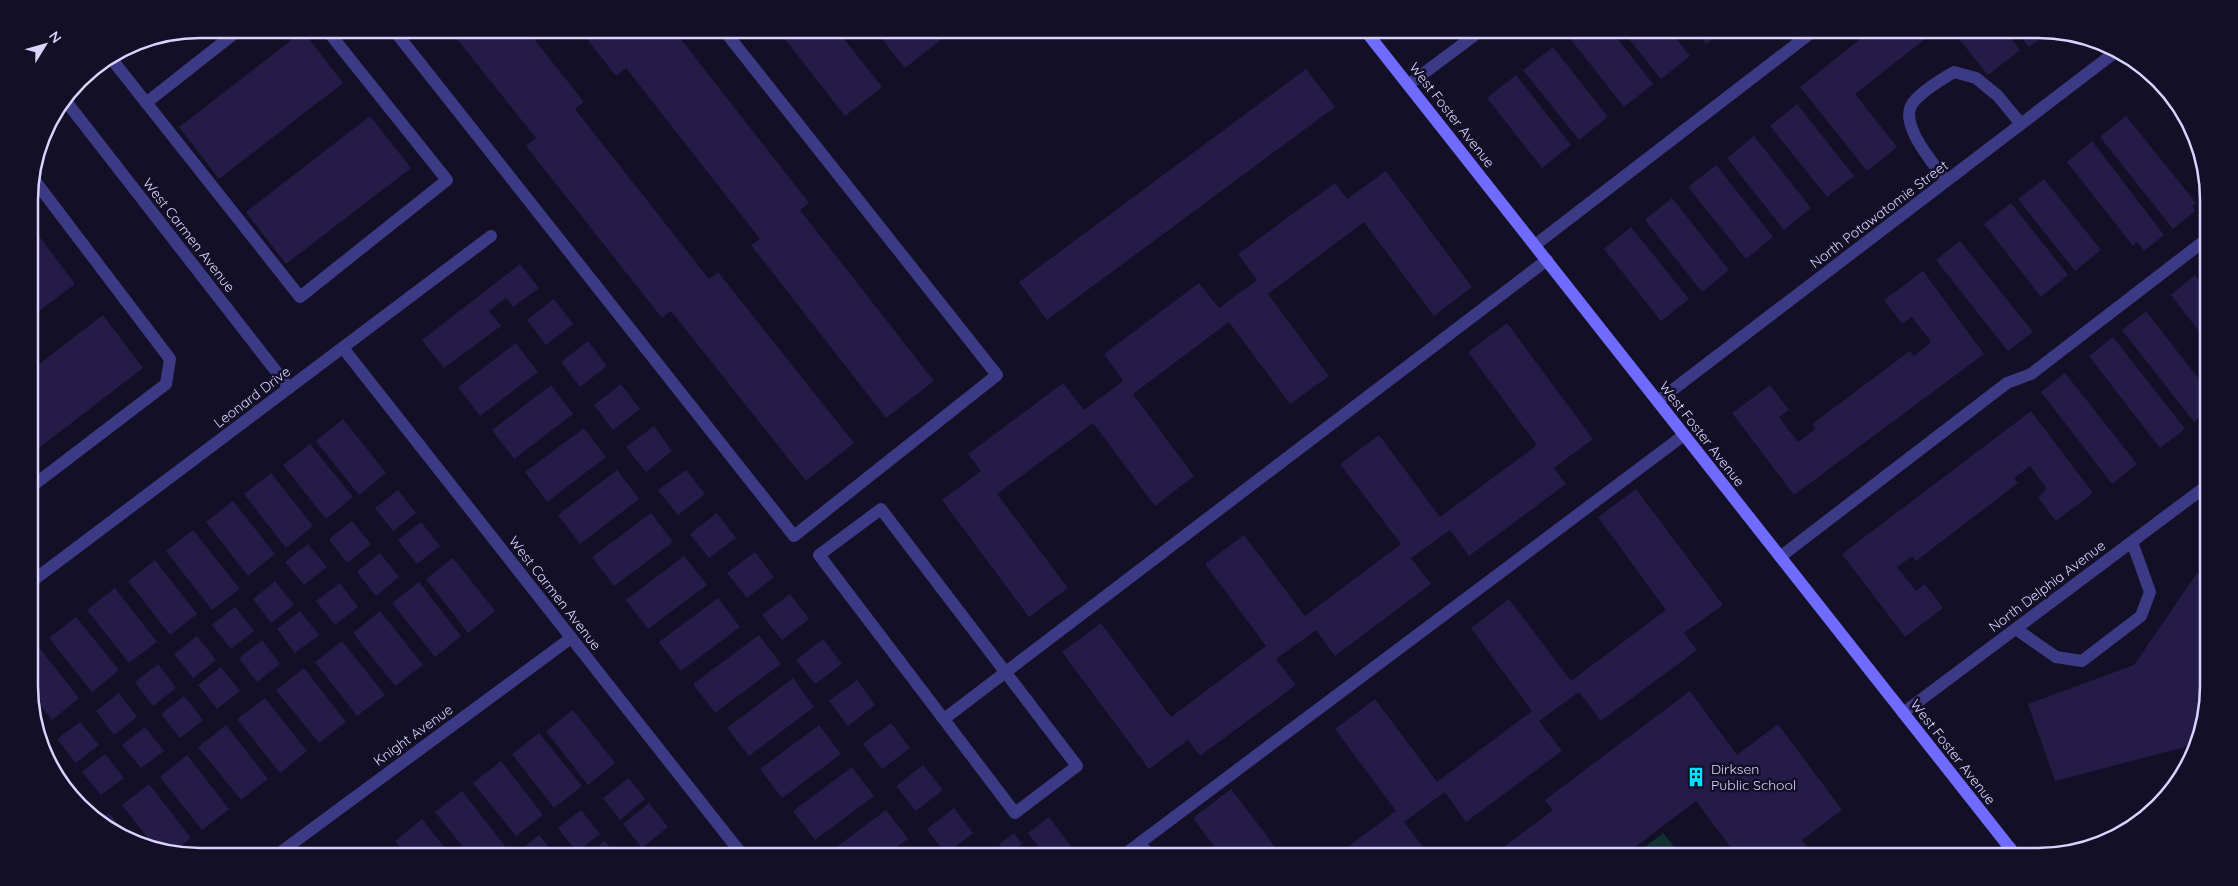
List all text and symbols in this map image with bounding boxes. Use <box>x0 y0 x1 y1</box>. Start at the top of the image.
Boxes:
north arrow <box>20 20 70 70</box>
text: N <box>45 28 66 47</box>
street label: West Foster Avenue <box>1405 59 1499 171</box>
street label: North Potawatomie Street <box>1806 156 1952 272</box>
street label: West Carmen Avenue <box>139 174 239 296</box>
street label: Leonard Drive <box>210 362 294 432</box>
street label: West Foster Avenue <box>1655 378 1749 490</box>
street label: West Carmen Avenue <box>505 532 605 654</box>
street label: North Delphia Avenue <box>1985 536 2109 636</box>
street label: West Foster Avenue <box>1906 696 2000 808</box>
street label: Knight Avenue <box>370 700 456 770</box>
place label: Dirksen Public School <box>1711 760 1796 794</box>
building icon: Dirksen Public School <box>1685 766 1707 788</box>

